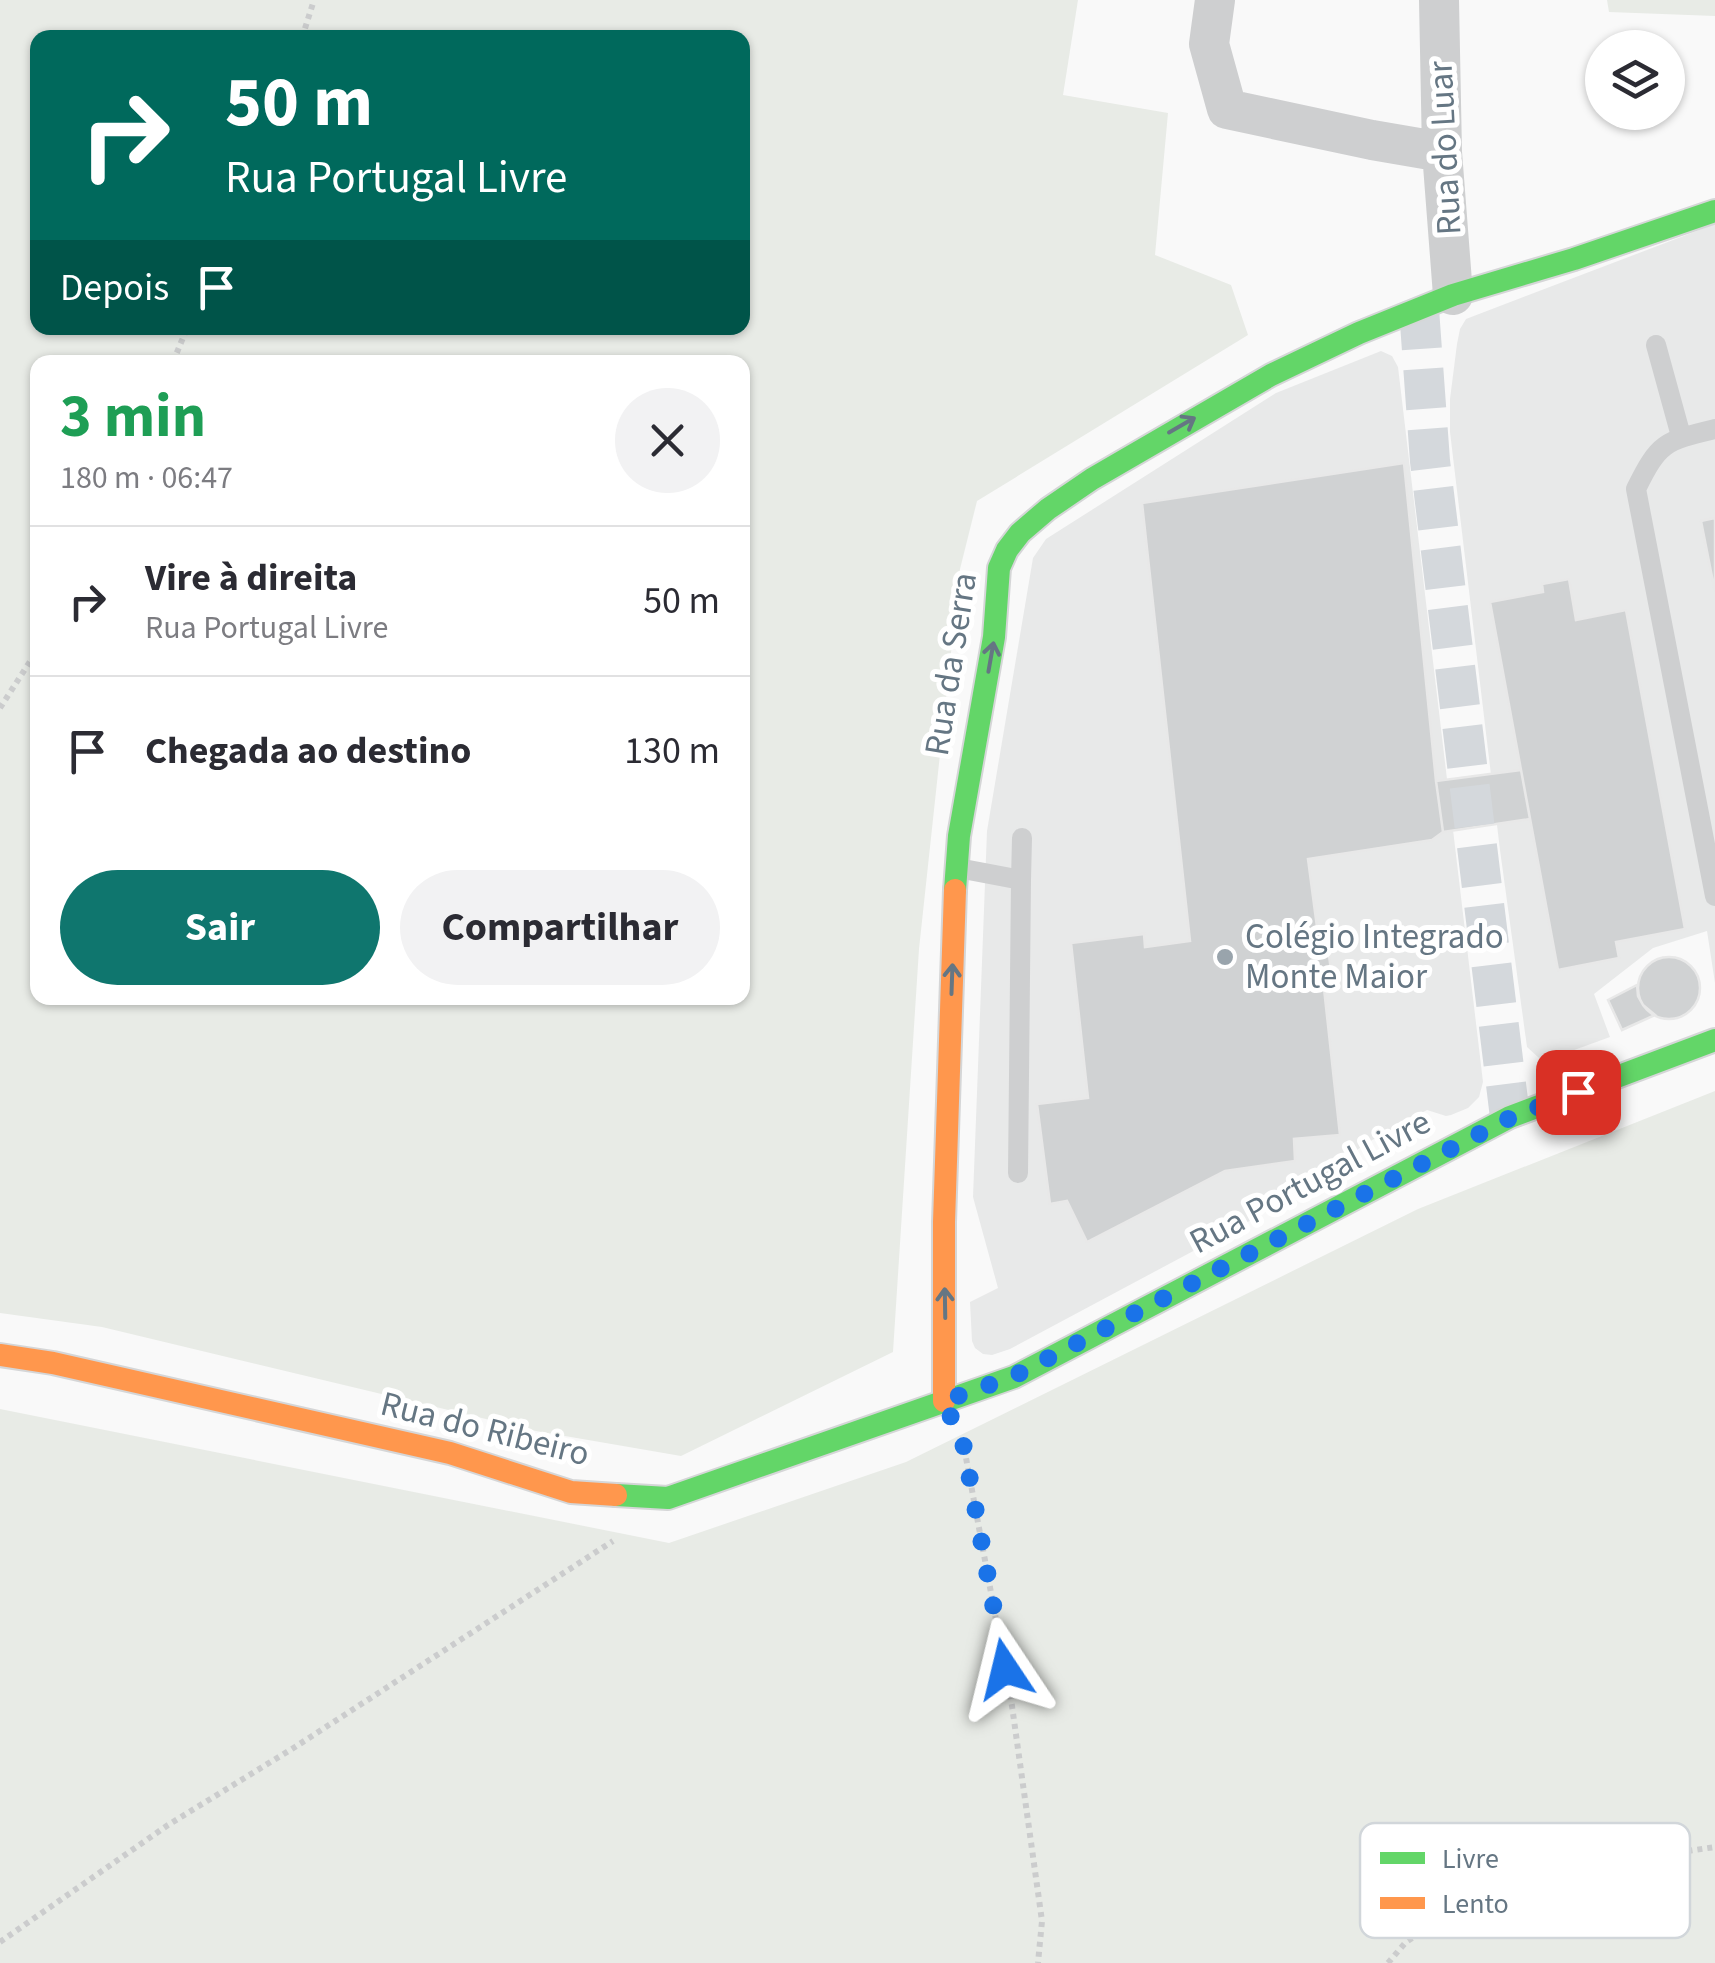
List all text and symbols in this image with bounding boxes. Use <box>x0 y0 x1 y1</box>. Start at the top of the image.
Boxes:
map controls <box>1585 30 1685 130</box>
button: layers <box>1585 30 1685 130</box>
text: 50 m <box>225 53 373 153</box>
street label: Rua do Luar <box>1415 59 1475 236</box>
icon: right <box>60 70 190 200</box>
text: Rua Portugal Livre <box>225 146 567 210</box>
icon: arrive <box>189 260 244 315</box>
text: Depois <box>60 261 169 315</box>
text: 3 min <box>60 375 206 460</box>
button: close <box>615 388 720 493</box>
one-way arrow <box>1167 415 1196 435</box>
text: 180 m · 06:47 <box>60 455 233 501</box>
text: Vire à direita <box>145 551 357 605</box>
street label: Rua da Serra <box>912 569 990 759</box>
icon: right <box>60 574 115 629</box>
text: 50 m <box>643 574 720 628</box>
text: Rua Portugal Livre <box>145 605 389 651</box>
one-way arrow <box>982 641 1001 673</box>
icon: arrive <box>60 724 115 779</box>
text: Chegada ao destino <box>145 724 471 778</box>
text: 130 m <box>624 724 720 778</box>
button: Sair <box>60 870 380 985</box>
button: Compartilhar <box>400 870 720 985</box>
place label: Colégio Integrado Monte Maior <box>1245 912 1504 1002</box>
marker: Colégio Integrado Monte Maior <box>1214 946 1236 968</box>
one-way arrow <box>943 963 962 995</box>
pin <box>1536 1050 1621 1135</box>
icon: arrive <box>1551 1065 1606 1120</box>
street label: Rua Portugal Livre <box>1181 1097 1439 1267</box>
one-way arrow <box>936 1288 954 1320</box>
street label: Rua do Ribeiro <box>375 1379 595 1479</box>
position arrow <box>953 1617 1057 1721</box>
legend <box>1360 1823 1690 1938</box>
text: Livre <box>1442 1839 1499 1879</box>
text: Lento <box>1442 1884 1509 1924</box>

